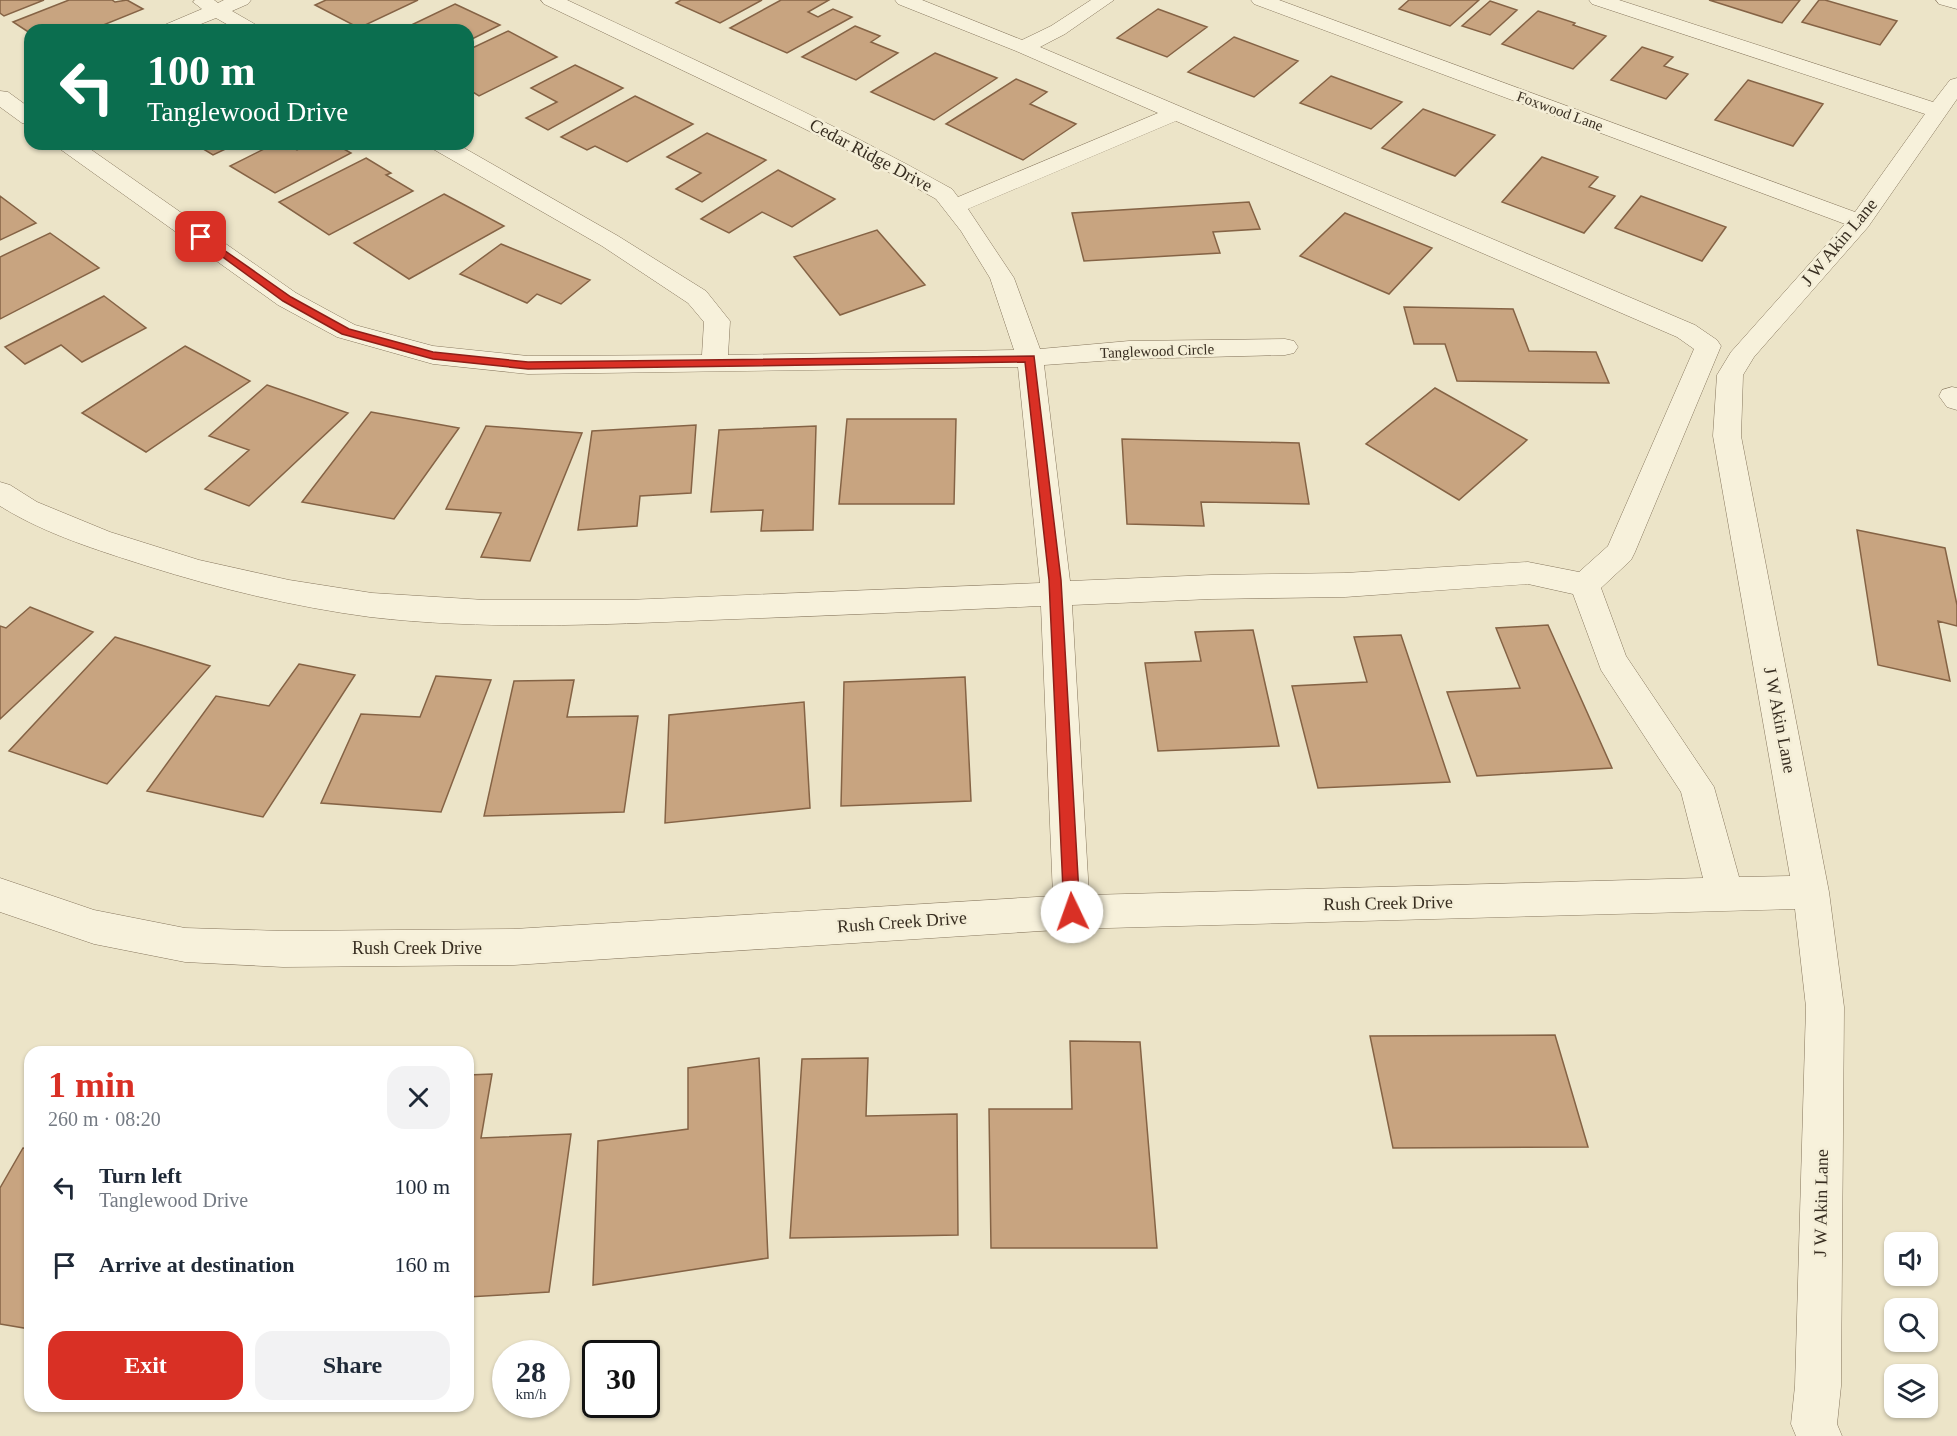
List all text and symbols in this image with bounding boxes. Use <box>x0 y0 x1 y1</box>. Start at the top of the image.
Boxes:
icon: left <box>48 48 126 126</box>
text: 100 m <box>147 48 256 94</box>
street label: Foxwood Lane <box>1515 88 1606 134</box>
text: Tanglewood Drive <box>147 97 348 127</box>
street label: Cedar Ridge Drive <box>806 114 936 196</box>
street label: J W Akin Lane <box>1797 194 1881 290</box>
pin <box>175 211 226 262</box>
icon: arrive <box>184 220 217 253</box>
street label: Tanglewood Circle <box>1100 341 1215 361</box>
street label: J W Akin Lane <box>1760 665 1800 775</box>
position arrow <box>1040 880 1104 944</box>
street label: Rush Creek Drive <box>1323 892 1453 914</box>
street label: Rush Creek Drive <box>836 907 968 937</box>
street label: Rush Creek Drive <box>352 938 482 958</box>
text: 1 min <box>48 1065 135 1105</box>
button: close <box>387 1066 450 1129</box>
text: 260 m · 08:20 <box>48 1108 161 1130</box>
street label: J W Akin Lane <box>1810 1149 1832 1257</box>
text: Turn left <box>99 1163 182 1188</box>
icon: left <box>48 1171 81 1204</box>
text: 100 m <box>394 1174 450 1199</box>
text: Tanglewood Drive <box>99 1189 248 1211</box>
map controls <box>1884 1232 1938 1418</box>
button: sound <box>1884 1232 1938 1286</box>
icon: arrive <box>48 1249 81 1282</box>
text: Arrive at destination <box>99 1252 295 1277</box>
text: 160 m <box>394 1252 450 1277</box>
button: search <box>1884 1298 1938 1352</box>
button: Exit <box>48 1331 243 1400</box>
button: Share <box>255 1331 450 1400</box>
speed limit sign: 30 <box>582 1340 660 1418</box>
text: 28 <box>516 1355 546 1388</box>
button: layers <box>1884 1364 1938 1418</box>
text: km/h <box>516 1386 546 1402</box>

